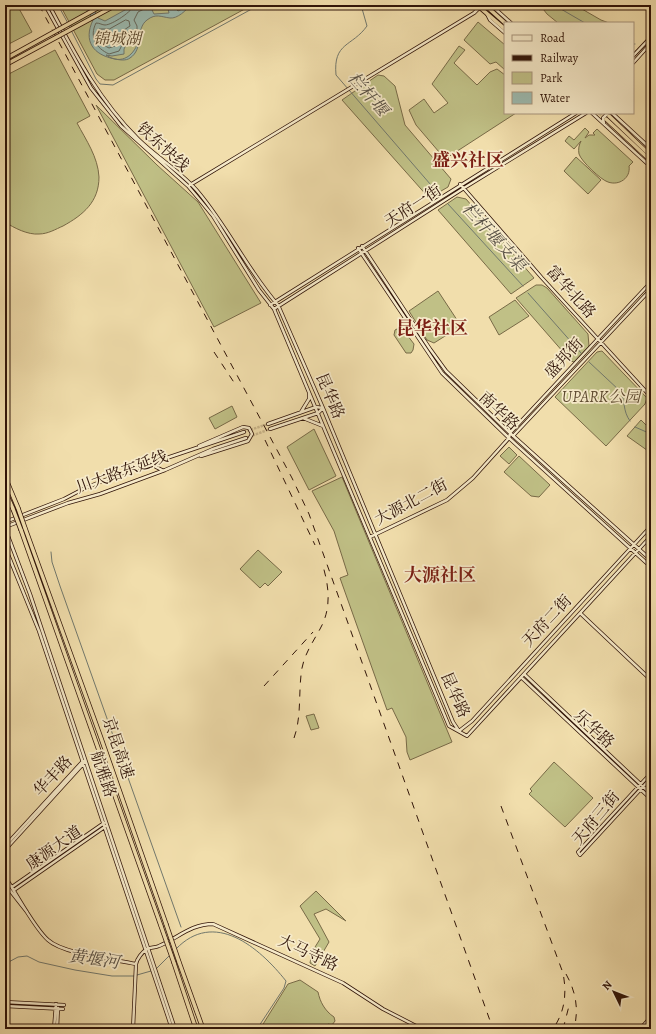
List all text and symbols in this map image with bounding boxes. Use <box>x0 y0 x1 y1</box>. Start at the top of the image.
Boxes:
legend <box>504 22 634 114</box>
park label: 锦城湖 <box>93 28 144 50</box>
text: Road <box>540 30 566 46</box>
text: Railway <box>540 50 579 66</box>
water label: 栏杆堰 <box>343 67 395 123</box>
text: Park <box>540 70 563 86</box>
text: Water <box>539 90 570 106</box>
street label: 铁东快线 <box>132 117 194 177</box>
district label: 盛兴社区 <box>432 148 504 172</box>
street label: 天府一街 <box>380 179 446 233</box>
water label: 栏杆堰支渠 <box>457 198 532 278</box>
street label: 富华北路 <box>541 261 601 323</box>
district label: 昆华社区 <box>396 316 468 340</box>
street label: 盛邦街 <box>540 333 588 383</box>
street label: 昆华路 <box>310 370 350 422</box>
park label: UPARK公园 <box>562 386 643 408</box>
street label: 南华路 <box>474 387 524 435</box>
street label: 川大路东延线 <box>73 445 171 499</box>
street label: 大源北二街 <box>371 474 451 530</box>
district label: 大源社区 <box>404 563 476 587</box>
street label: 天府二街 <box>517 590 577 652</box>
street label: 昆华路 <box>435 669 475 721</box>
street label: 乐华路 <box>569 705 619 753</box>
street label: 京昆高速 <box>97 714 139 782</box>
street label: 航雅路 <box>85 748 121 800</box>
street label: 华丰路 <box>29 751 77 801</box>
street label: 天府三街 <box>567 786 625 850</box>
street label: 康源大道 <box>21 821 87 875</box>
street label: 大马寺路 <box>274 930 342 976</box>
water label: 黄堰河 <box>67 944 124 974</box>
north arrow <box>594 972 634 1012</box>
text: N <box>599 977 615 994</box>

